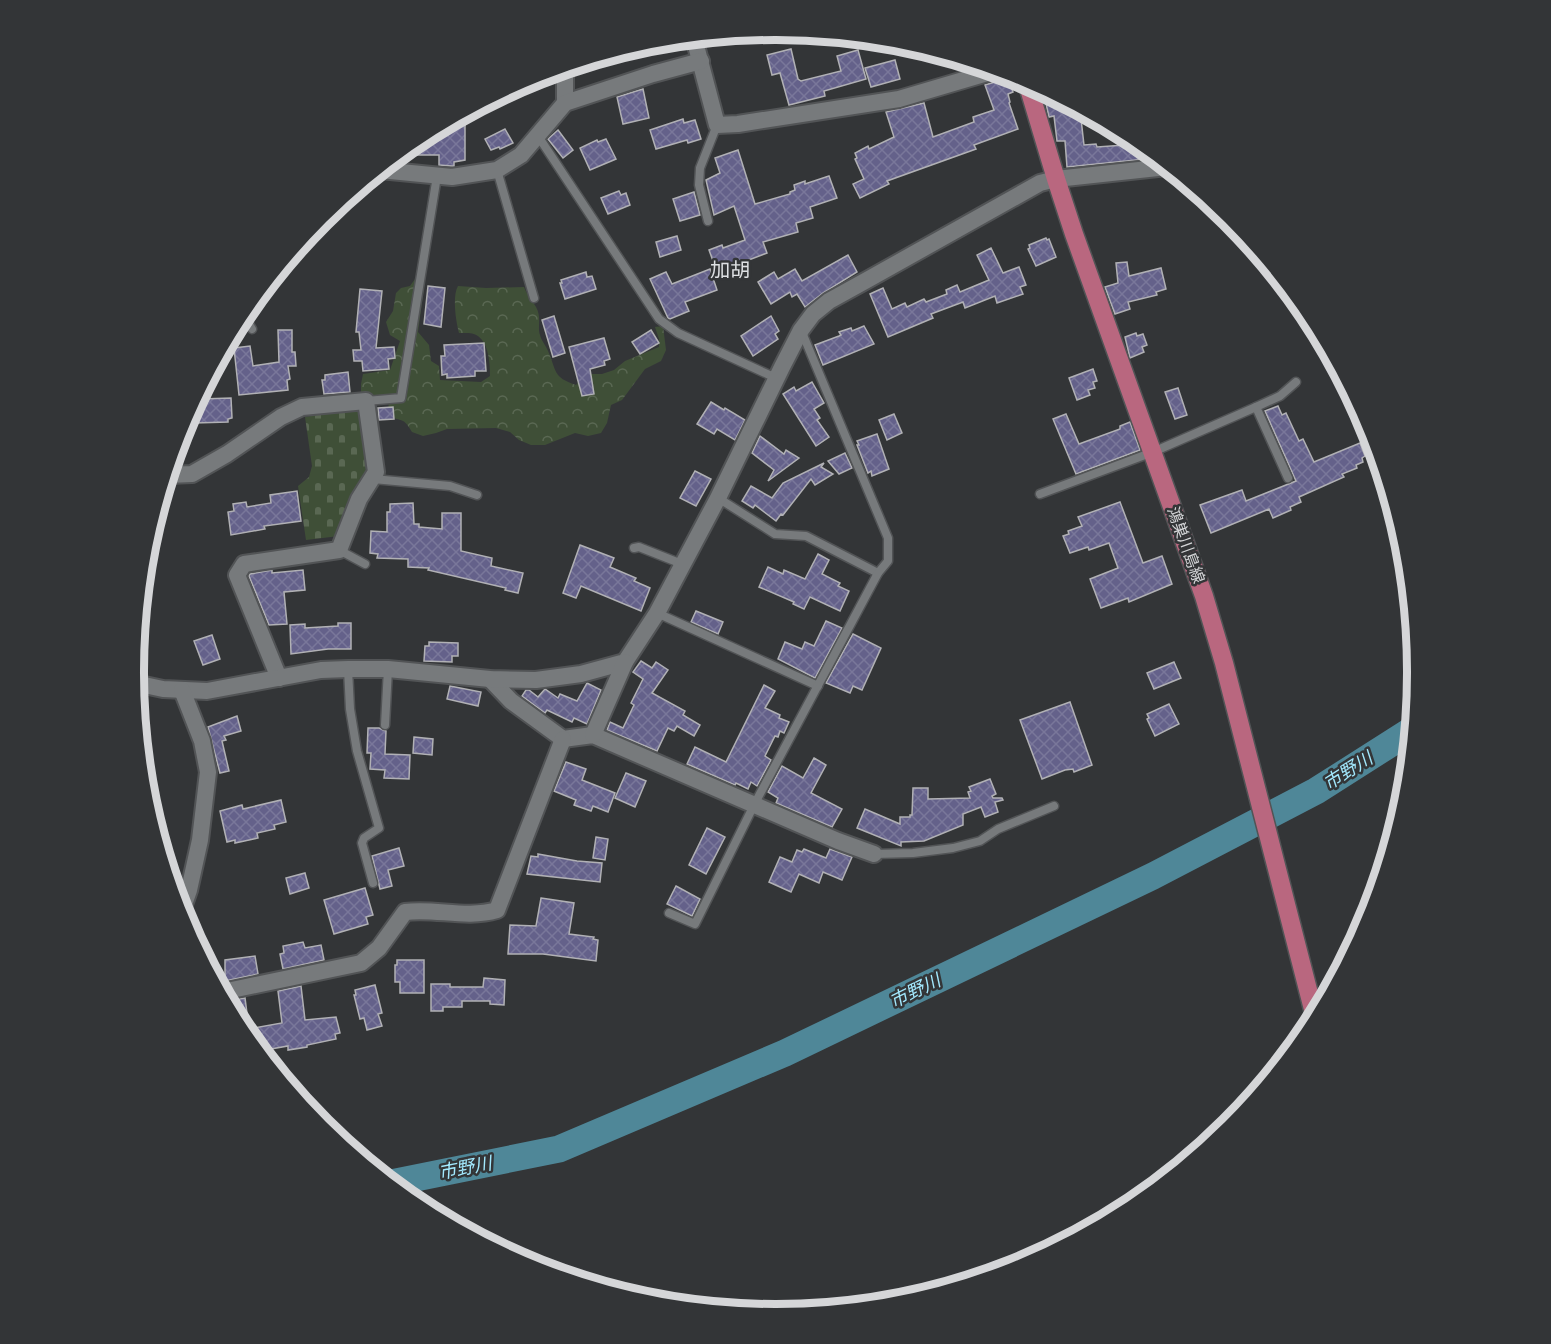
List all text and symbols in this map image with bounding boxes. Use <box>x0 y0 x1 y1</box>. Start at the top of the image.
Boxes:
district label: 加胡 <box>710 259 750 282</box>
street label: 鴻巣川島線 <box>1163 504 1209 586</box>
water label: 市野川 <box>1319 746 1378 795</box>
water label: 市野川 <box>886 968 946 1013</box>
water label: 市野川 <box>436 1152 496 1184</box>

